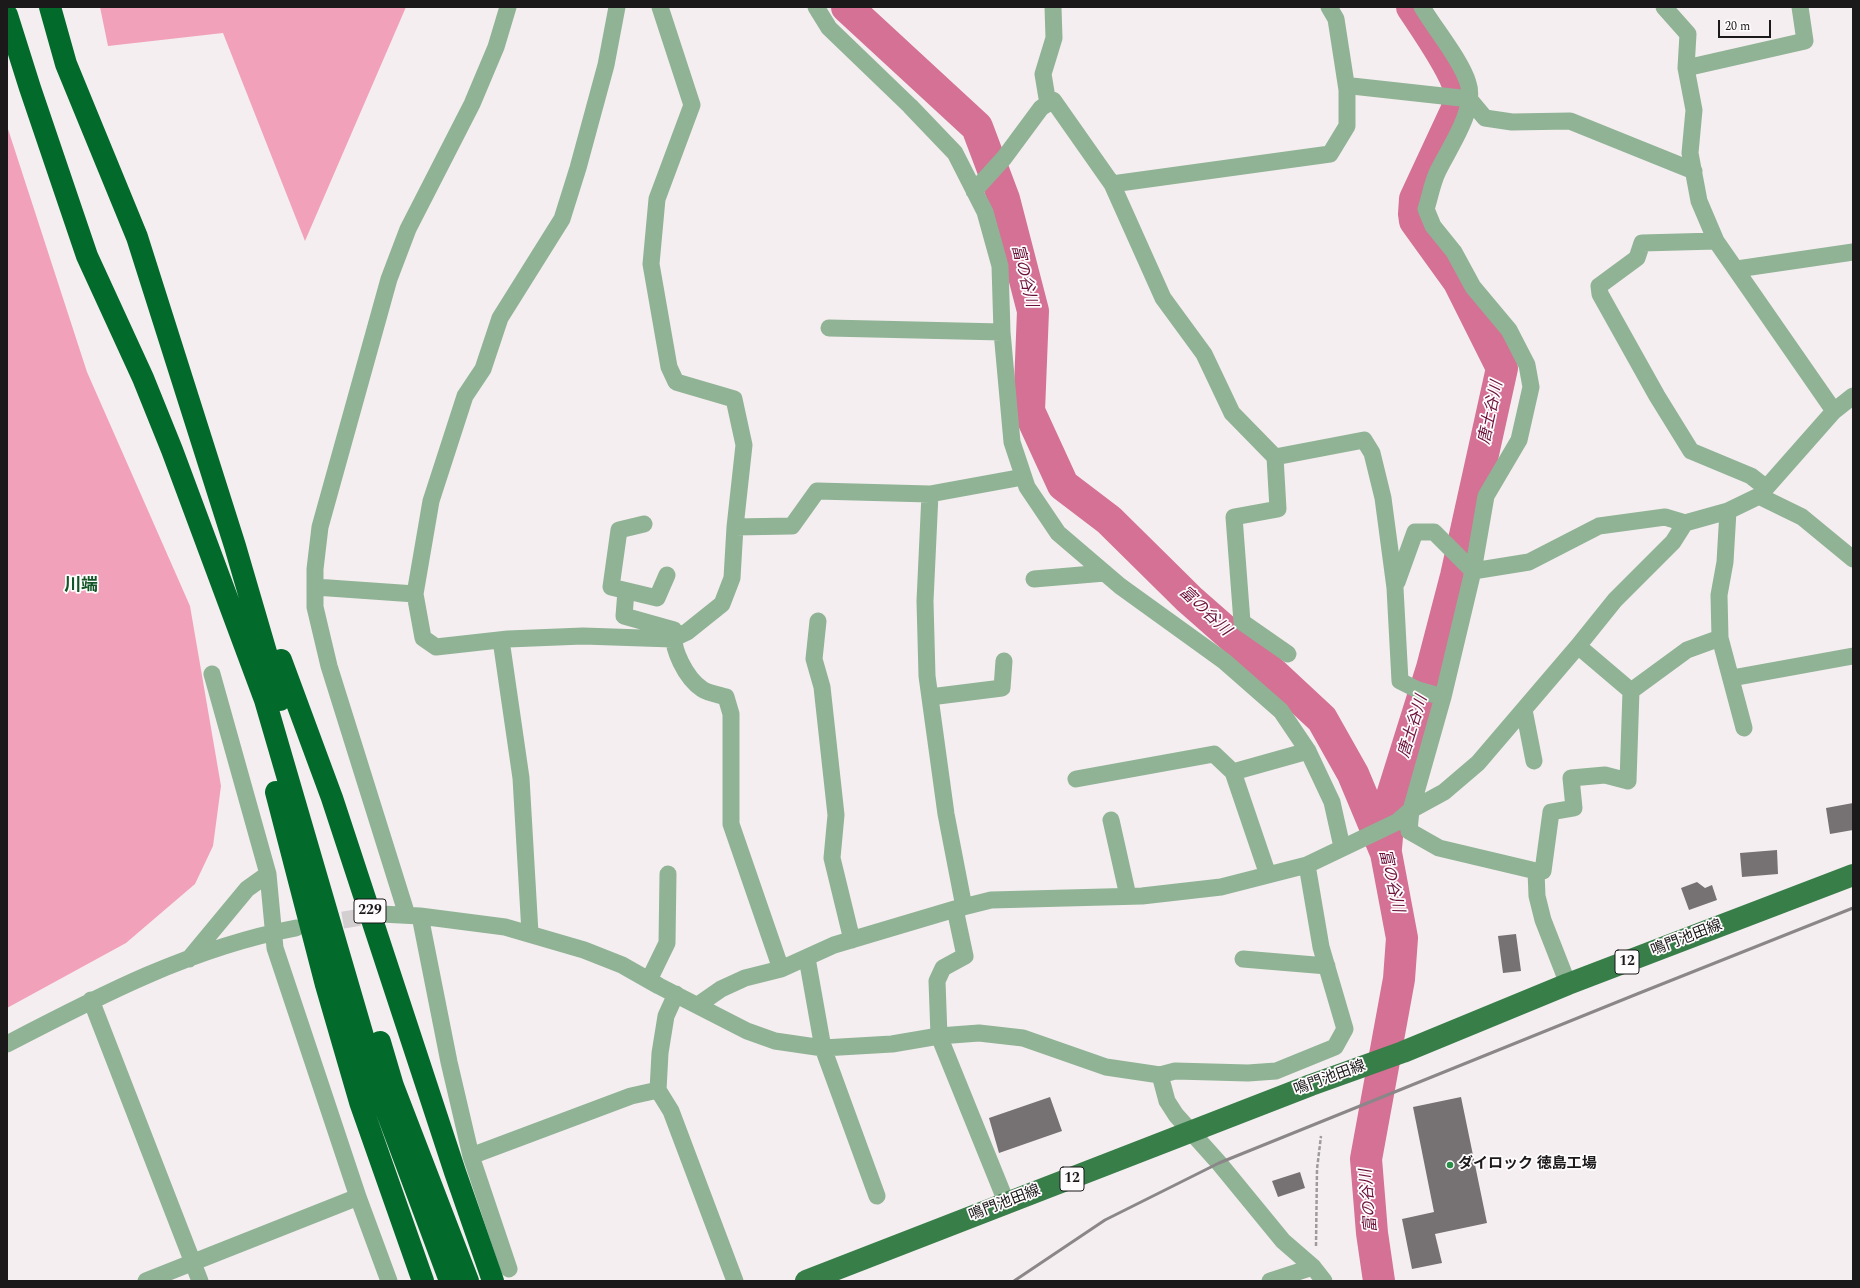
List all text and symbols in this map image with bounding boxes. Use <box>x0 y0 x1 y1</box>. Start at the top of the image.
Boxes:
scale bar <box>1720 12 1773 38</box>
text: 20 m <box>1725 17 1750 36</box>
water label: 富の谷川 <box>1006 243 1040 309</box>
water label: 唐土谷川 <box>1476 380 1508 446</box>
district label: 川端 <box>64 577 98 597</box>
water label: 富の谷川 <box>1174 583 1234 641</box>
water label: 唐土谷川 <box>1395 694 1433 760</box>
water label: 富の谷川 <box>1373 848 1407 914</box>
road number: 229 <box>354 899 386 923</box>
street label: 鳴門池田線 <box>1649 917 1725 961</box>
road number: 12 <box>1615 950 1639 974</box>
street label: 鳴門池田線 <box>1292 1058 1368 1100</box>
place label: ダイロック 徳島工場 <box>1458 1156 1597 1174</box>
marker: ダイロック 徳島工場 <box>1445 1160 1455 1170</box>
road number: 12 <box>1060 1167 1084 1191</box>
water label: 富の谷川 <box>1358 1168 1382 1234</box>
street label: 鳴門池田線 <box>967 1182 1043 1226</box>

